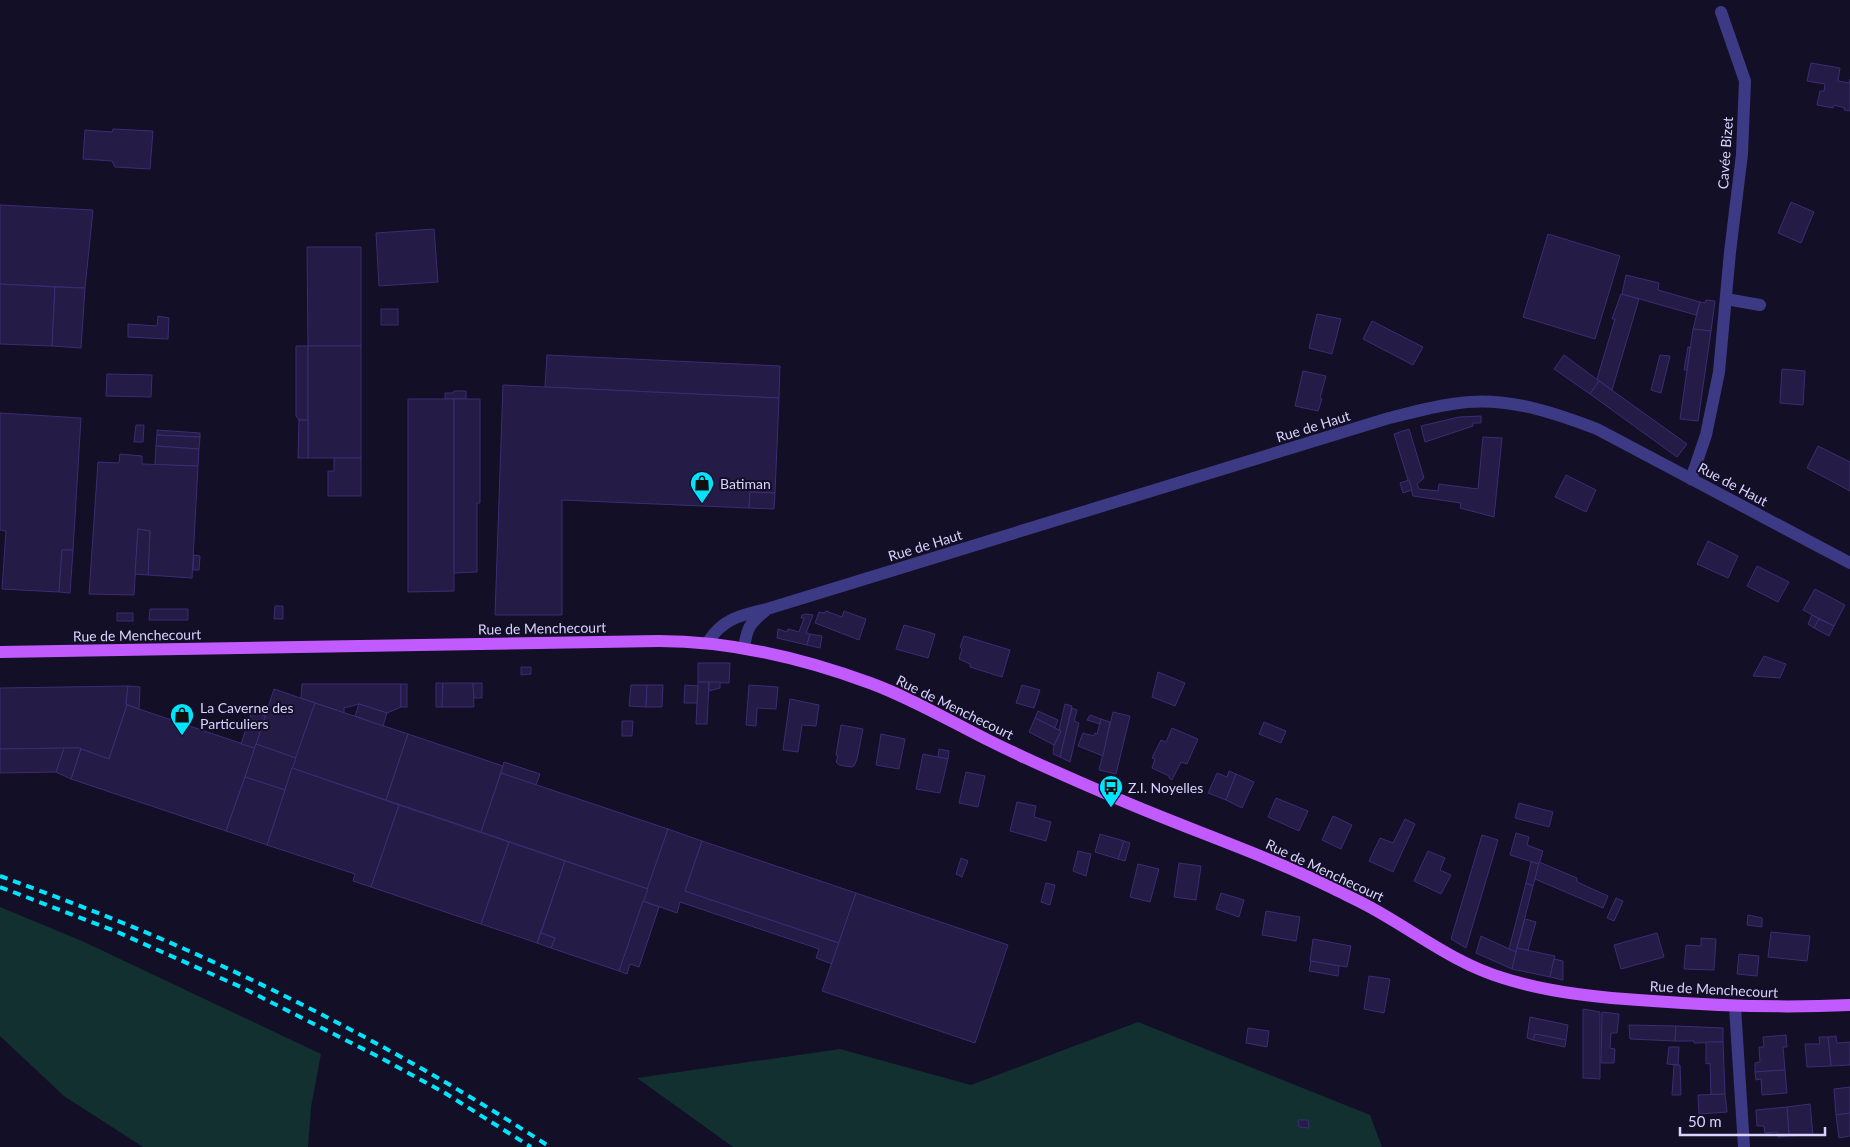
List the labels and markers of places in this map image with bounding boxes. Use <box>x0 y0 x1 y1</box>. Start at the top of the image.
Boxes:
shop icon: Batiman <box>689 470 715 504</box>
place label: Batiman <box>720 475 771 492</box>
place label: La Caverne des Particuliers <box>200 699 294 732</box>
shop icon: La Caverne des Particuliers <box>169 702 195 736</box>
bus stop icon: Z.I. Noyelles <box>1098 774 1124 808</box>
place label: Z.I. Noyelles <box>1128 779 1203 796</box>

